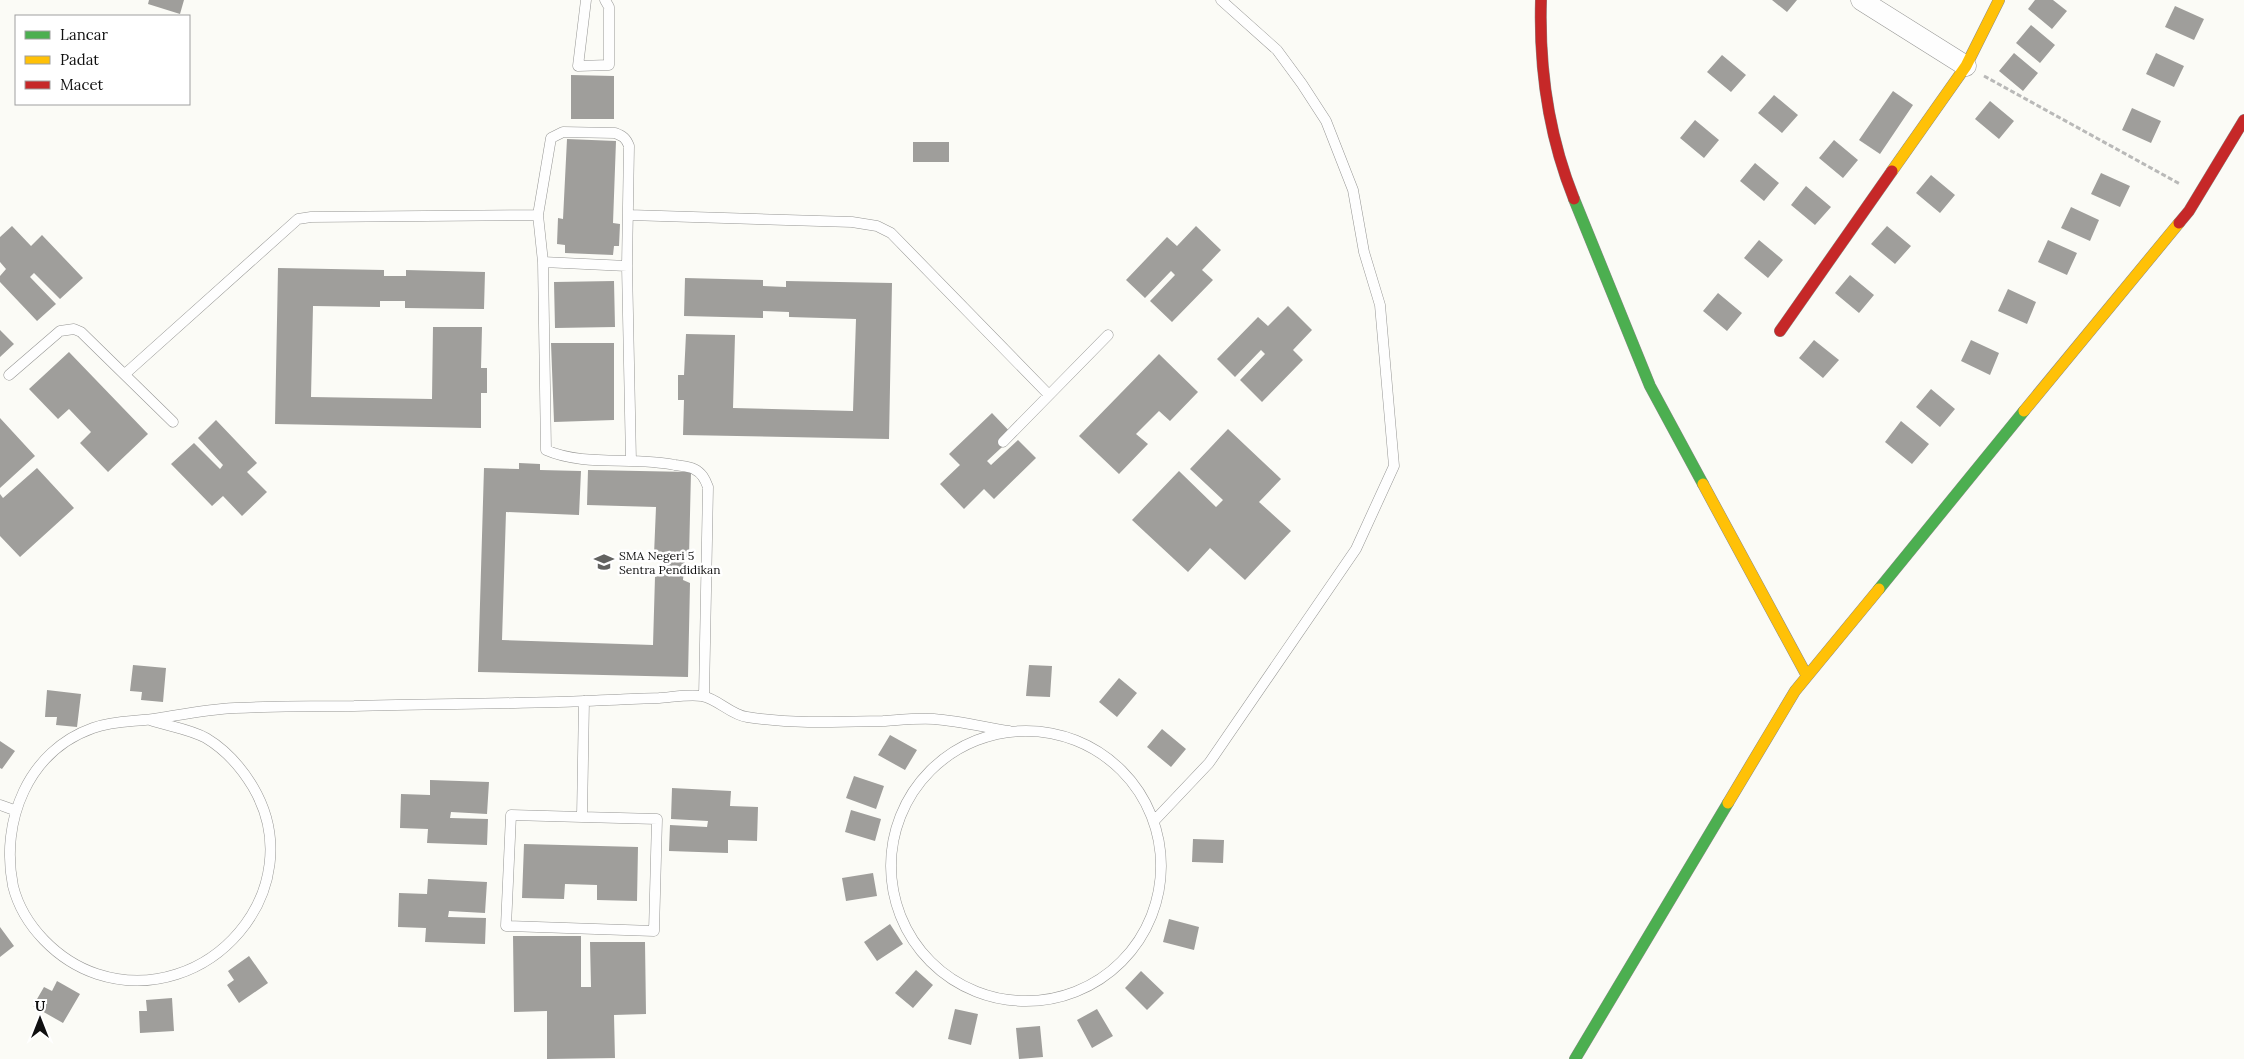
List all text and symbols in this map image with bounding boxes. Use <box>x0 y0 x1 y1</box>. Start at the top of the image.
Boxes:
legend <box>15 15 190 105</box>
text: Lancar <box>60 25 109 44</box>
text: Padat <box>60 50 99 69</box>
text: Macet <box>60 75 103 94</box>
place label: SMA Negeri 5 Sentra Pendidikan <box>619 548 721 577</box>
school or university icon: SMA Negeri 5 Sentra Pendidikan <box>593 551 615 573</box>
north arrow <box>15 994 65 1044</box>
text: U <box>35 997 46 1015</box>

